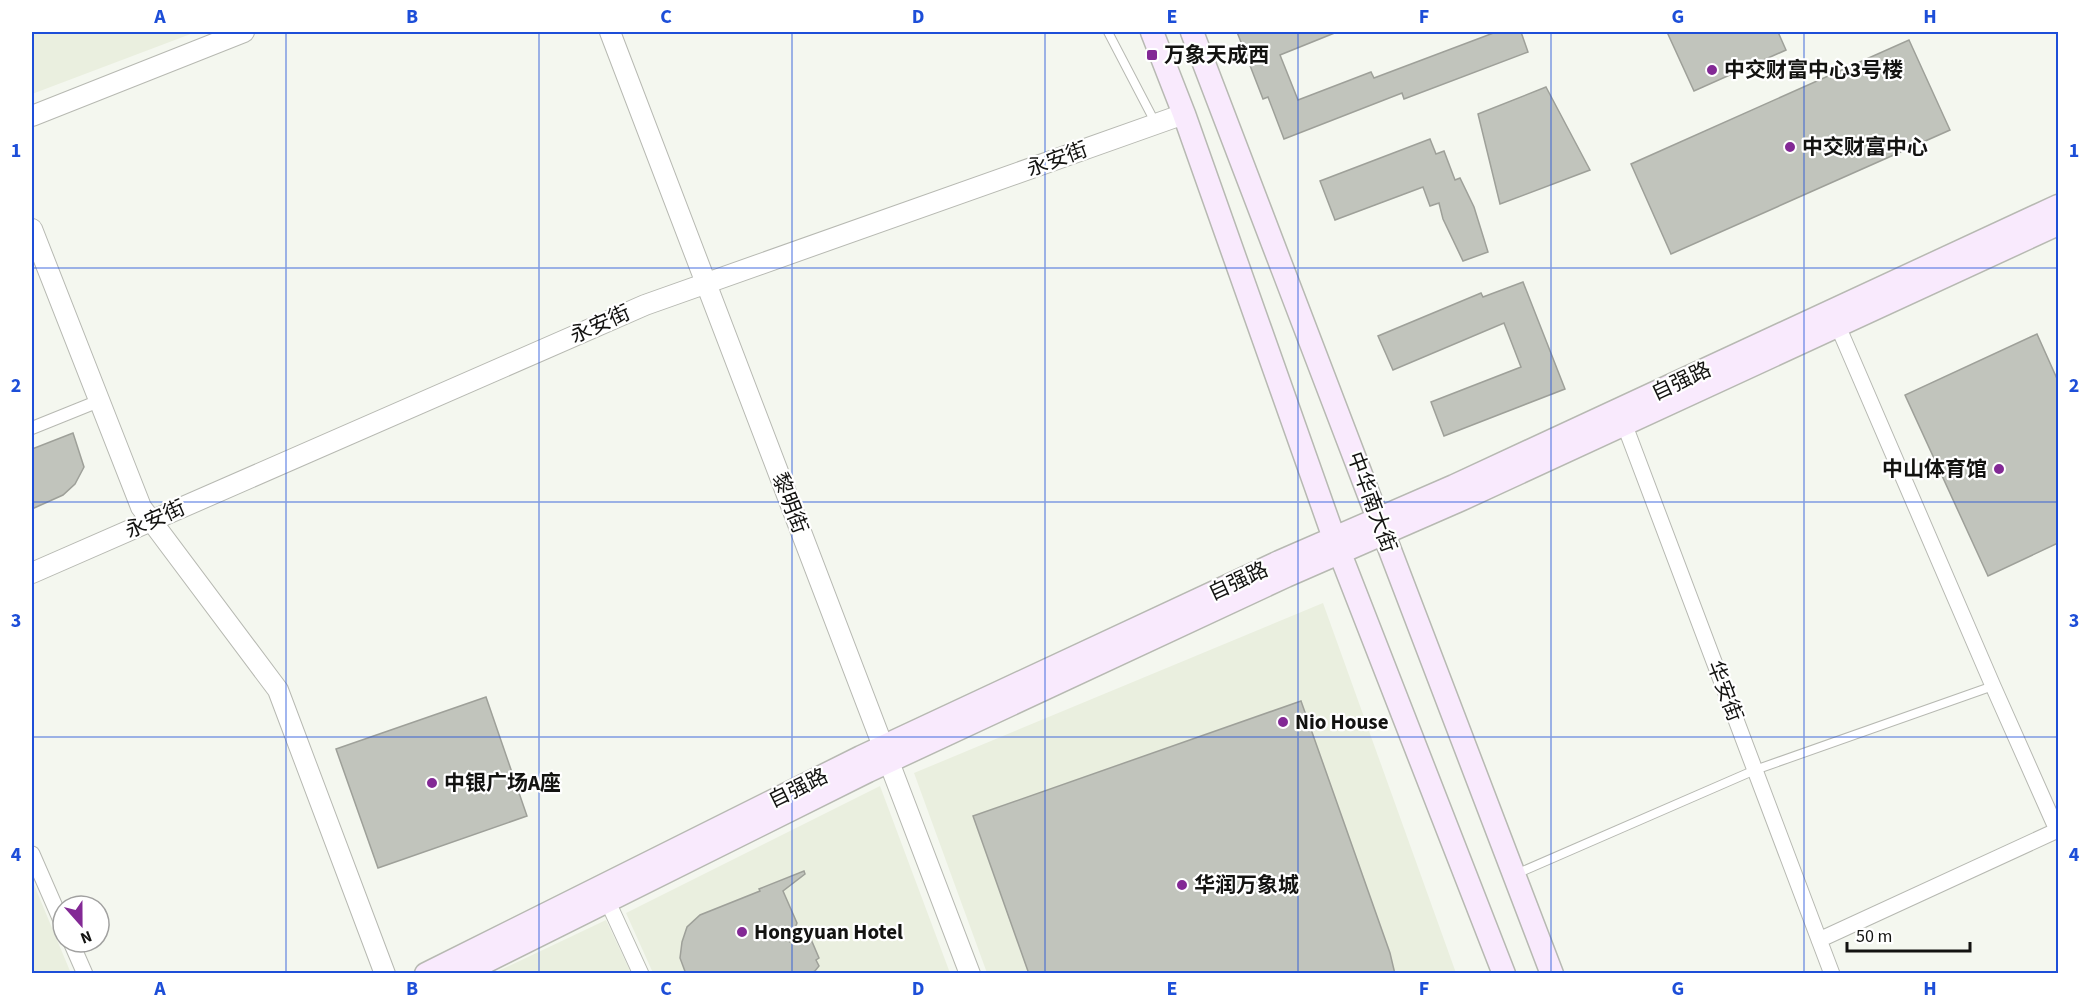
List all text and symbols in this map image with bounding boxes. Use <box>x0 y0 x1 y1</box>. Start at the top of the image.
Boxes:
text: A <box>153 3 166 31</box>
text: B <box>406 3 418 31</box>
text: C <box>660 3 672 31</box>
text: D <box>912 3 924 31</box>
text: E <box>1167 3 1177 31</box>
text: F <box>1419 3 1429 31</box>
text: G <box>1672 3 1684 31</box>
text: H <box>1923 3 1937 31</box>
place label: 万象天成西 <box>1164 40 1269 70</box>
marker: 万象天成西 <box>1145 48 1159 62</box>
place label: 中交财富中心3号楼 <box>1724 55 1903 85</box>
marker: 中交财富中心3号楼 <box>1705 63 1719 77</box>
place label: 中交财富中心 <box>1802 132 1928 162</box>
street label: 永安街 <box>1022 134 1092 184</box>
text: 1 <box>11 137 21 165</box>
text: 1 <box>2069 137 2079 165</box>
marker: 中交财富中心 <box>1783 140 1797 154</box>
street label: 永安街 <box>565 297 635 351</box>
street label: 自强路 <box>1646 354 1716 408</box>
text: 2 <box>11 372 21 400</box>
text: 2 <box>2069 372 2079 400</box>
street label: 中华南大街 <box>1340 448 1404 556</box>
place label: 中山体育馆 <box>1882 454 1987 484</box>
marker: 中山体育馆 <box>1992 462 2006 476</box>
street label: 黎明街 <box>765 468 815 538</box>
street label: 永安街 <box>120 492 190 546</box>
street label: 自强路 <box>1203 554 1273 608</box>
text: 3 <box>11 607 21 635</box>
text: 3 <box>2069 607 2079 635</box>
street label: 华安街 <box>1700 656 1750 726</box>
place label: Nio House <box>1295 707 1389 737</box>
marker: Nio House <box>1276 715 1290 729</box>
street label: 自强路 <box>763 761 833 815</box>
place label: 中银广场A座 <box>444 768 561 798</box>
marker: 中银广场A座 <box>425 776 439 790</box>
text: 4 <box>11 841 22 869</box>
text: 4 <box>2069 841 2080 869</box>
place label: 华润万象城 <box>1194 870 1299 900</box>
marker: 华润万象城 <box>1175 878 1189 892</box>
north arrow <box>51 894 111 954</box>
scale bar <box>1847 915 1970 953</box>
place label: Hongyuan Hotel <box>754 917 903 947</box>
text: 50 m <box>1856 924 1892 949</box>
text: N <box>77 925 95 949</box>
marker: Hongyuan Hotel <box>735 925 749 939</box>
text: A <box>153 975 166 1003</box>
text: B <box>406 975 418 1003</box>
text: C <box>660 975 672 1003</box>
text: D <box>912 975 924 1003</box>
text: E <box>1167 975 1177 1003</box>
text: F <box>1419 975 1429 1003</box>
text: G <box>1672 975 1684 1003</box>
text: H <box>1923 975 1937 1003</box>

